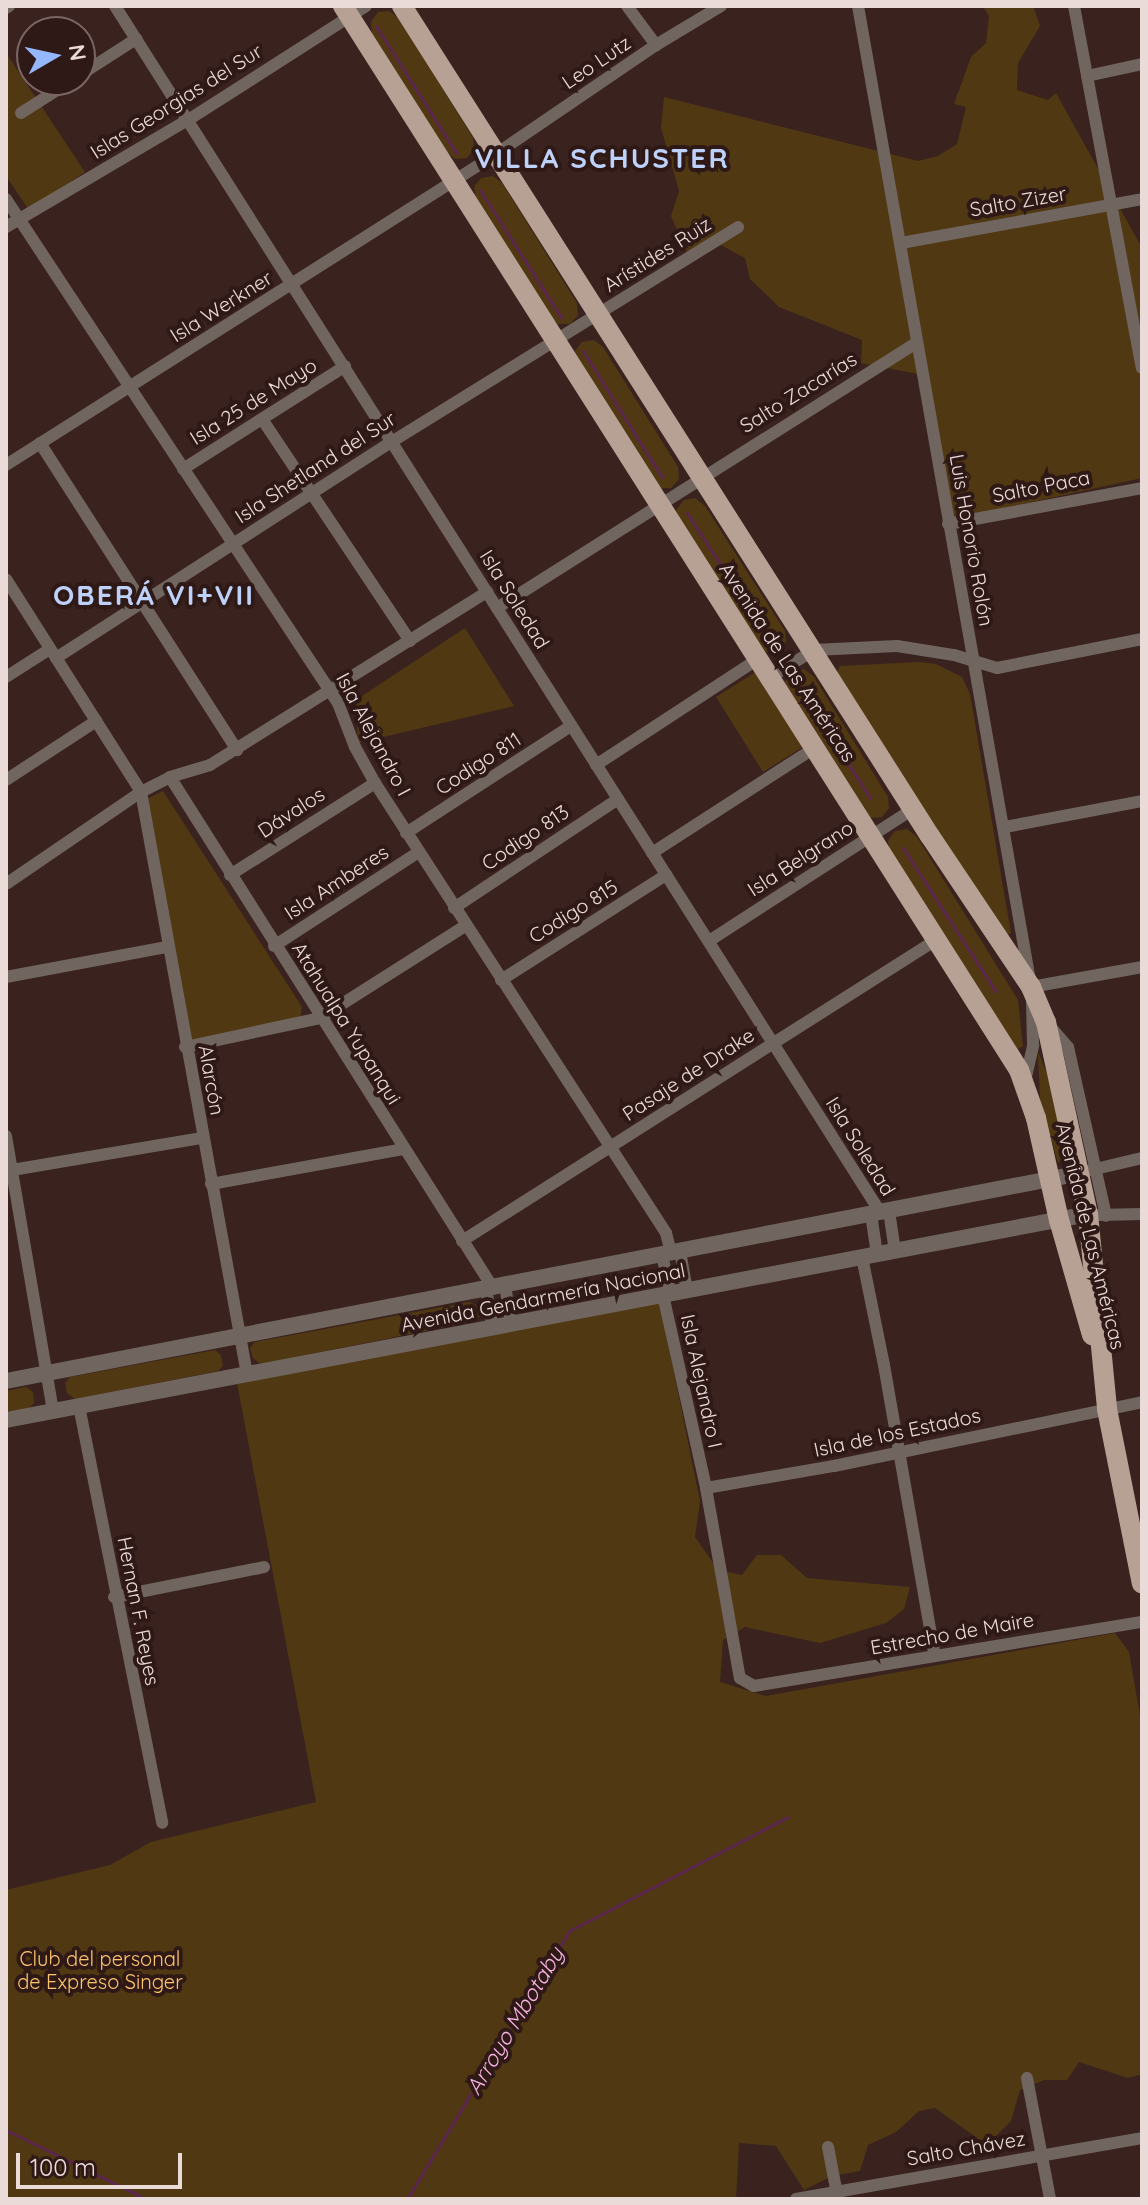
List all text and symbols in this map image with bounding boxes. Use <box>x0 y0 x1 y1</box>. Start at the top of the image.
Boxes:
north arrow <box>16 16 96 96</box>
street label: Leo Lutz <box>557 30 635 94</box>
street label: Islas Georgias del Sur <box>86 38 266 164</box>
text: N <box>63 42 93 63</box>
district label: VILLA SCHUSTER <box>474 141 730 175</box>
street label: Salto Zizer <box>968 181 1068 221</box>
street label: Arístides Ruiz <box>599 211 715 297</box>
street label: Isla Werkner <box>166 265 276 347</box>
street label: Salto Zacarías <box>735 347 861 437</box>
street label: Isla 25 de Mayo <box>185 352 321 450</box>
street label: Isla Shetland del Sur <box>230 406 400 528</box>
street label: Luis Honorio Rolón <box>945 452 999 628</box>
street label: Salto Paca <box>990 465 1092 507</box>
street label: Isla Soledad <box>475 545 555 653</box>
street label: Avenida de Las Américas <box>715 558 861 766</box>
district label: OBERÁ VI+VII <box>53 578 255 612</box>
street label: Isla Alejandro I <box>331 668 417 800</box>
street label: Codigo 811 <box>431 727 525 799</box>
street label: Dávalos <box>253 782 329 842</box>
street label: Codigo 813 <box>477 799 573 875</box>
street label: Isla Belgrano <box>743 815 857 901</box>
street label: Isla Amberes <box>280 840 392 924</box>
street label: Codigo 815 <box>524 874 622 948</box>
street label: Atahualpa Yupanqui <box>287 938 407 1108</box>
street label: Pasaje de Drake <box>618 1022 758 1126</box>
street label: Alarcón <box>194 1043 230 1117</box>
street label: Isla Soledad <box>821 1092 901 1200</box>
street label: Avenida de Las Américas <box>1051 1120 1131 1352</box>
street label: Avenida Gendarmería Nacional <box>399 1258 687 1336</box>
street label: Isla Alejandro I <box>676 1312 728 1450</box>
street label: Isla de los Estados <box>811 1403 983 1461</box>
street label: Hernan F. Reyes <box>113 1535 165 1687</box>
street label: Estrecho de Maire <box>868 1607 1036 1659</box>
water label: Arroyo Mbotaby <box>461 1943 569 2099</box>
park label: Club del personal de Expreso Singer <box>17 1947 183 1994</box>
street label: Salto Chávez <box>905 2126 1027 2170</box>
scale bar <box>20 2137 186 2187</box>
text: 100 m <box>30 2152 96 2182</box>

